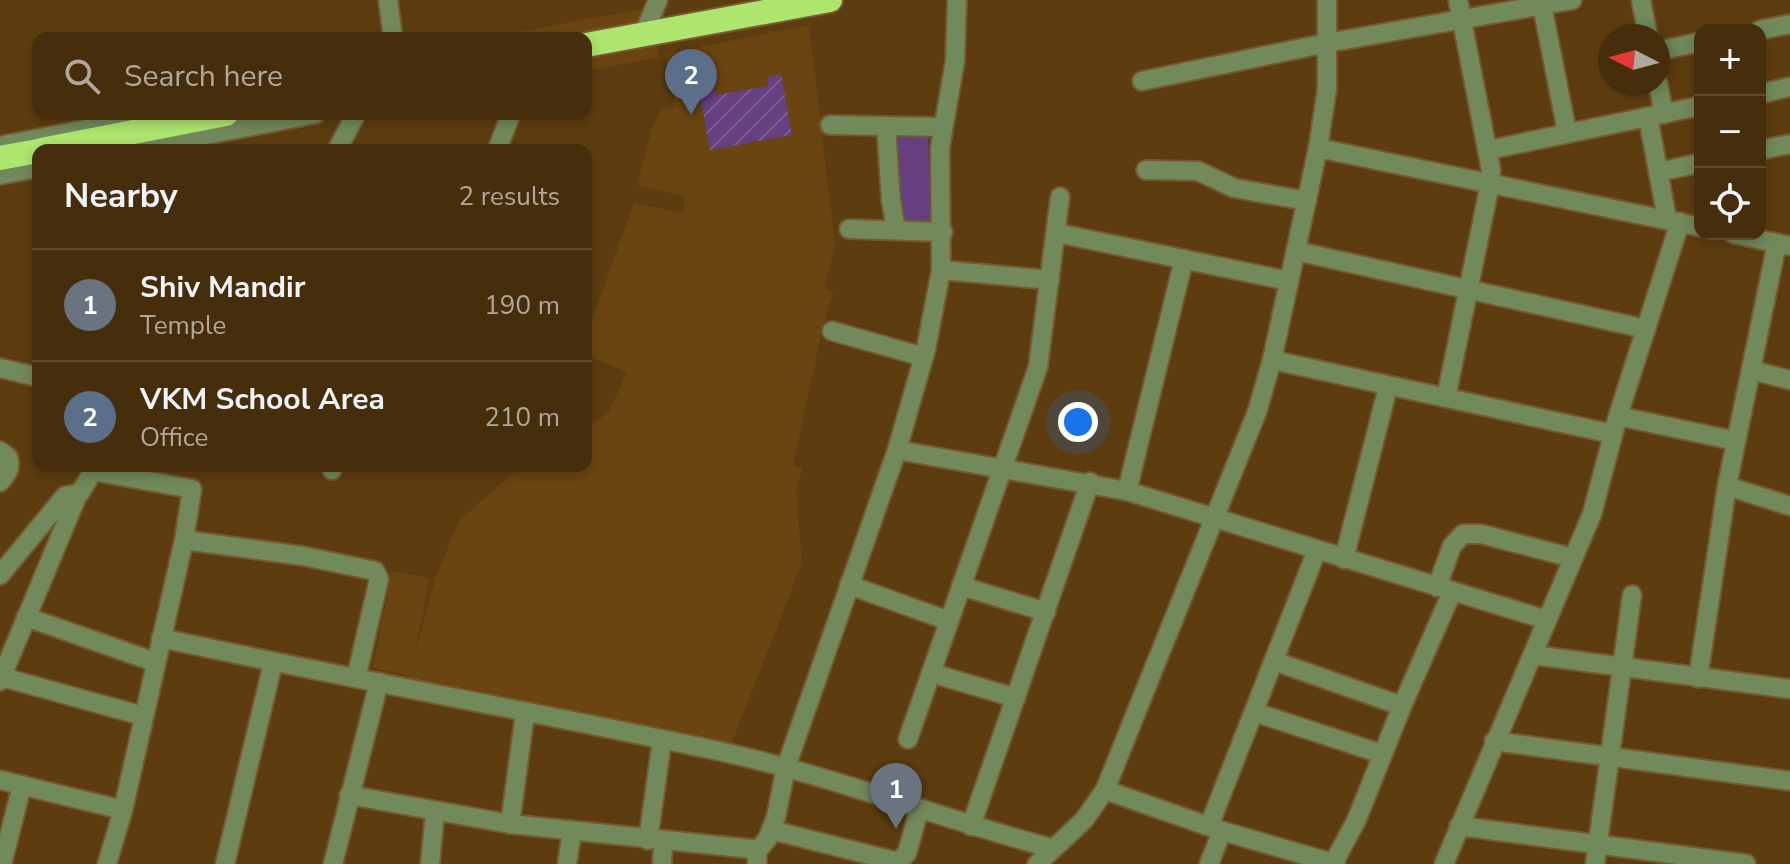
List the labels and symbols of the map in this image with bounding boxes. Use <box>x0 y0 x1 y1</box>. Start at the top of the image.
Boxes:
north arrow <box>1598 24 1670 96</box>
pin: 2 <box>665 49 717 115</box>
your location <box>1058 402 1098 442</box>
pin: 1 <box>870 763 922 829</box>

